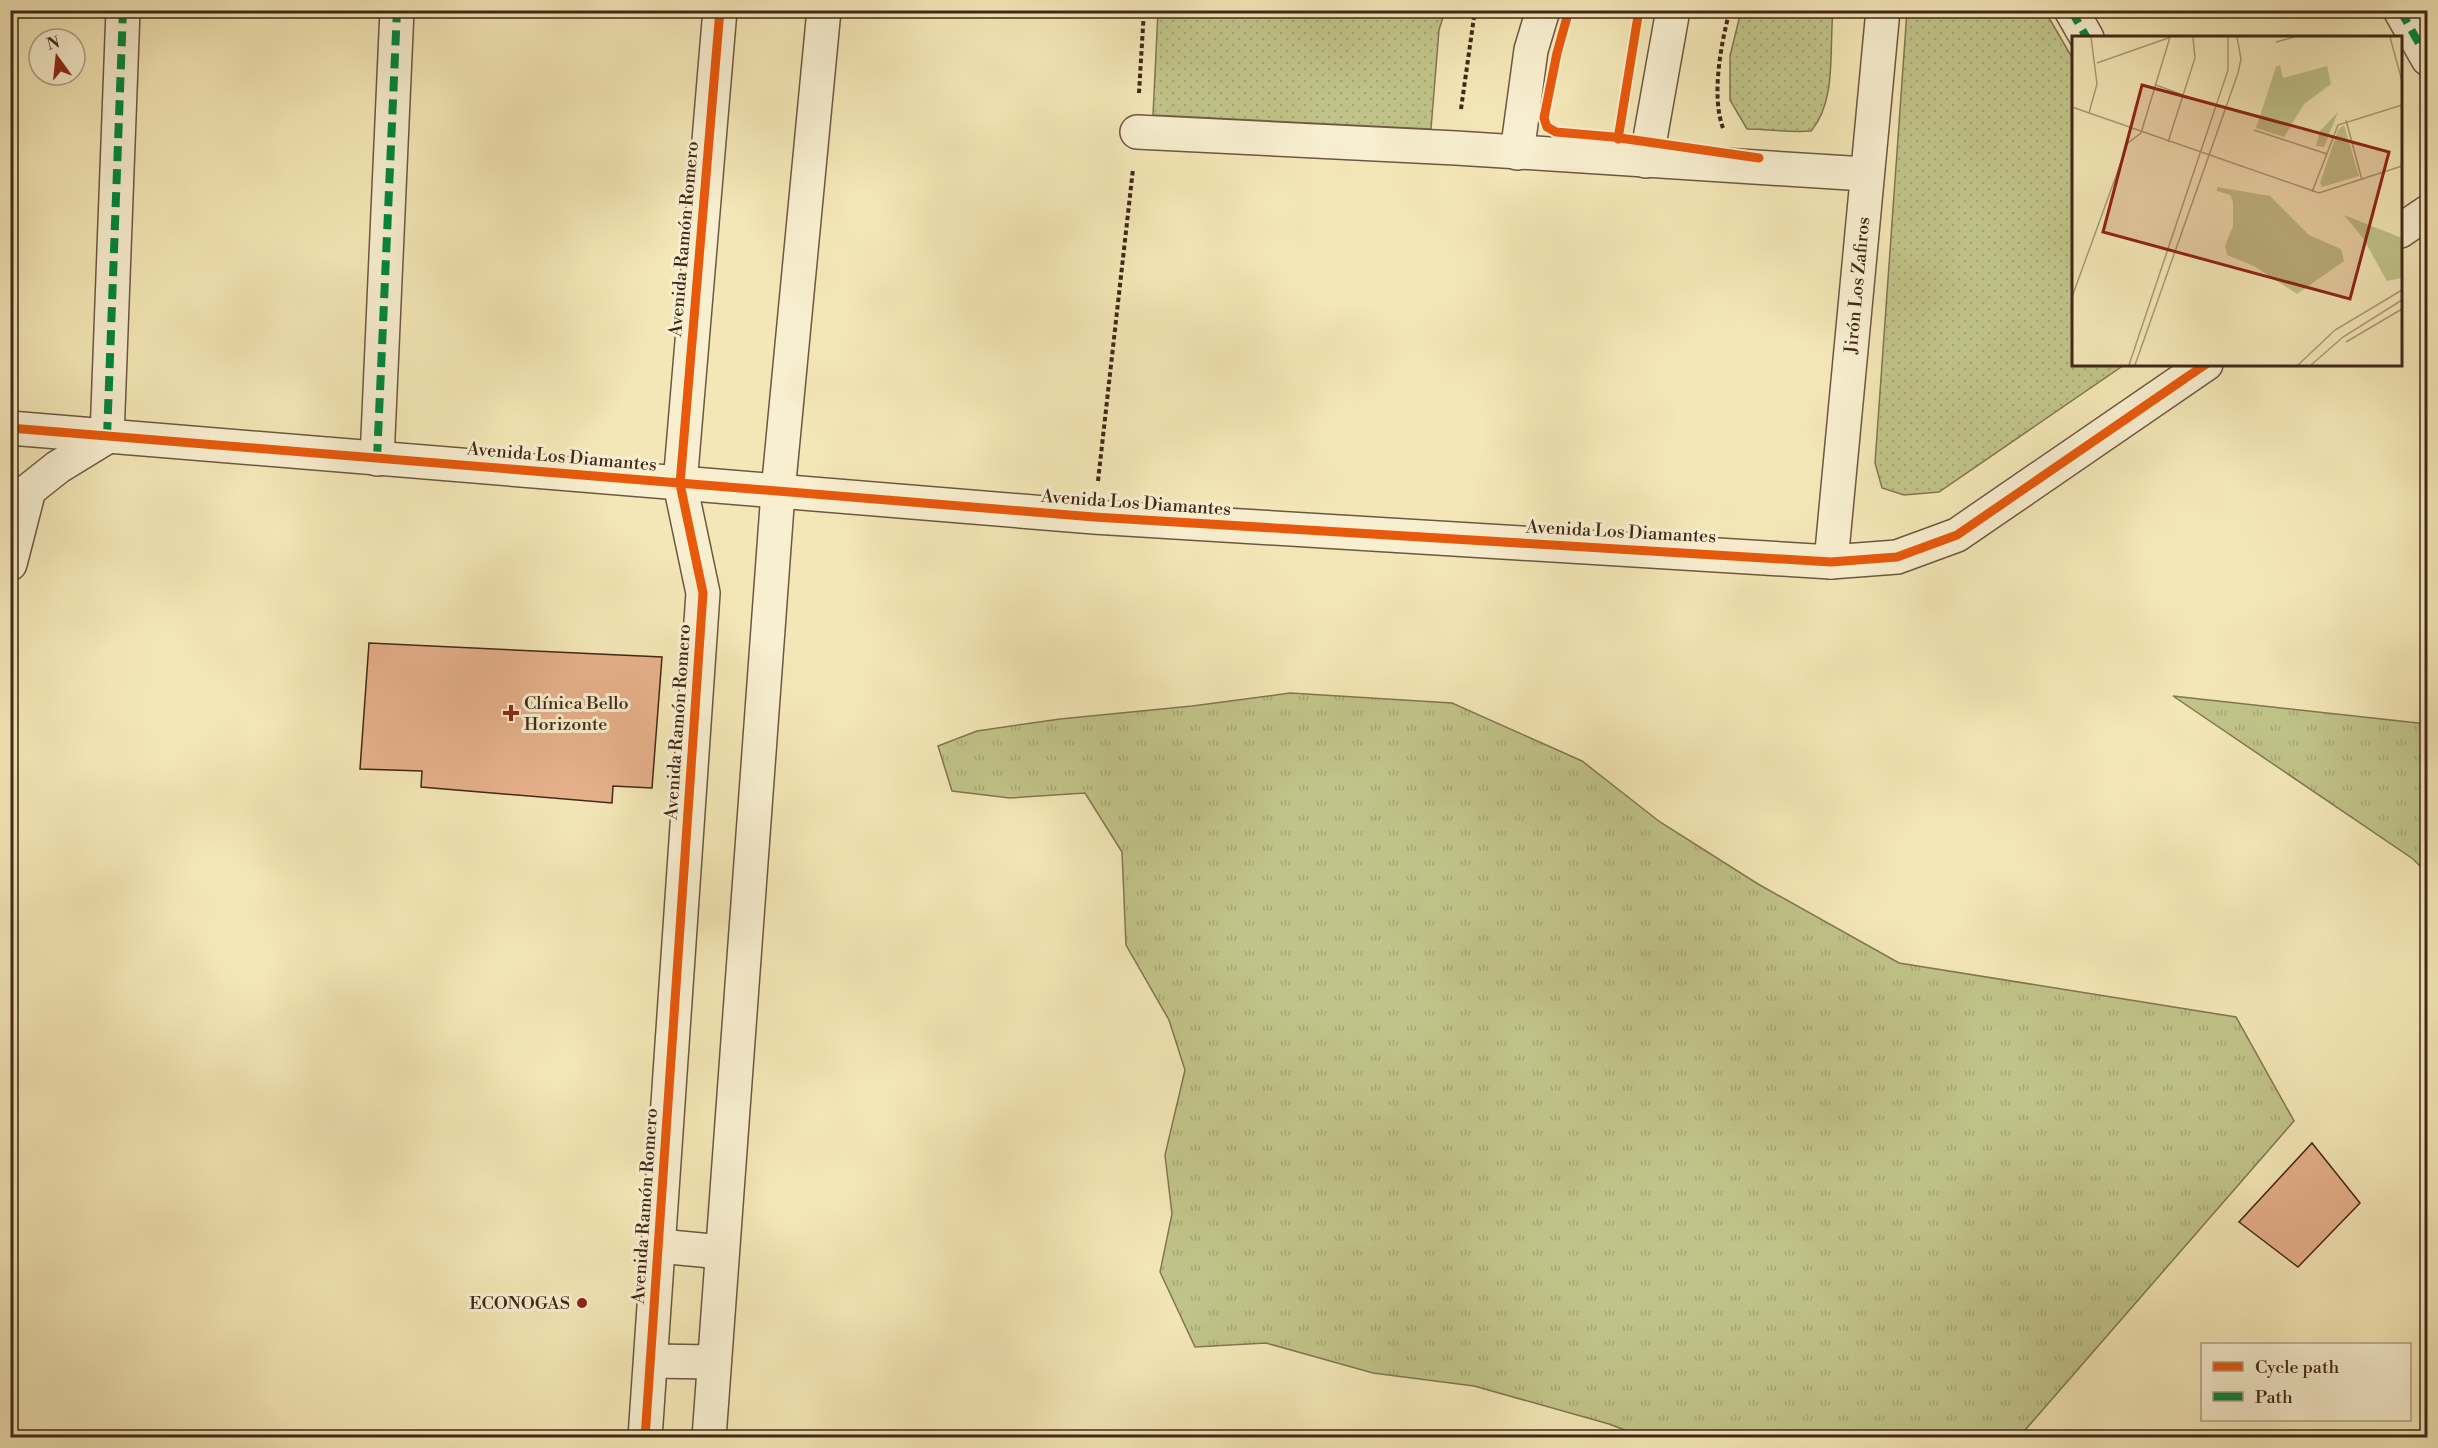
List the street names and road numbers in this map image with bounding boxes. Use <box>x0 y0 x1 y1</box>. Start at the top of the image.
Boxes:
street label: Avenida Ramón Romero <box>664 140 704 339</box>
street label: Jirón Los Zafiros <box>1839 216 1875 356</box>
street label: Avenida Los Diamantes <box>465 437 658 477</box>
street label: Avenida Los Diamantes <box>1039 485 1232 521</box>
street label: Avenida Los Diamantes <box>1524 515 1717 548</box>
street label: Avenida Ramón Romero <box>660 623 696 822</box>
street label: Avenida Ramón Romero <box>627 1107 663 1306</box>

